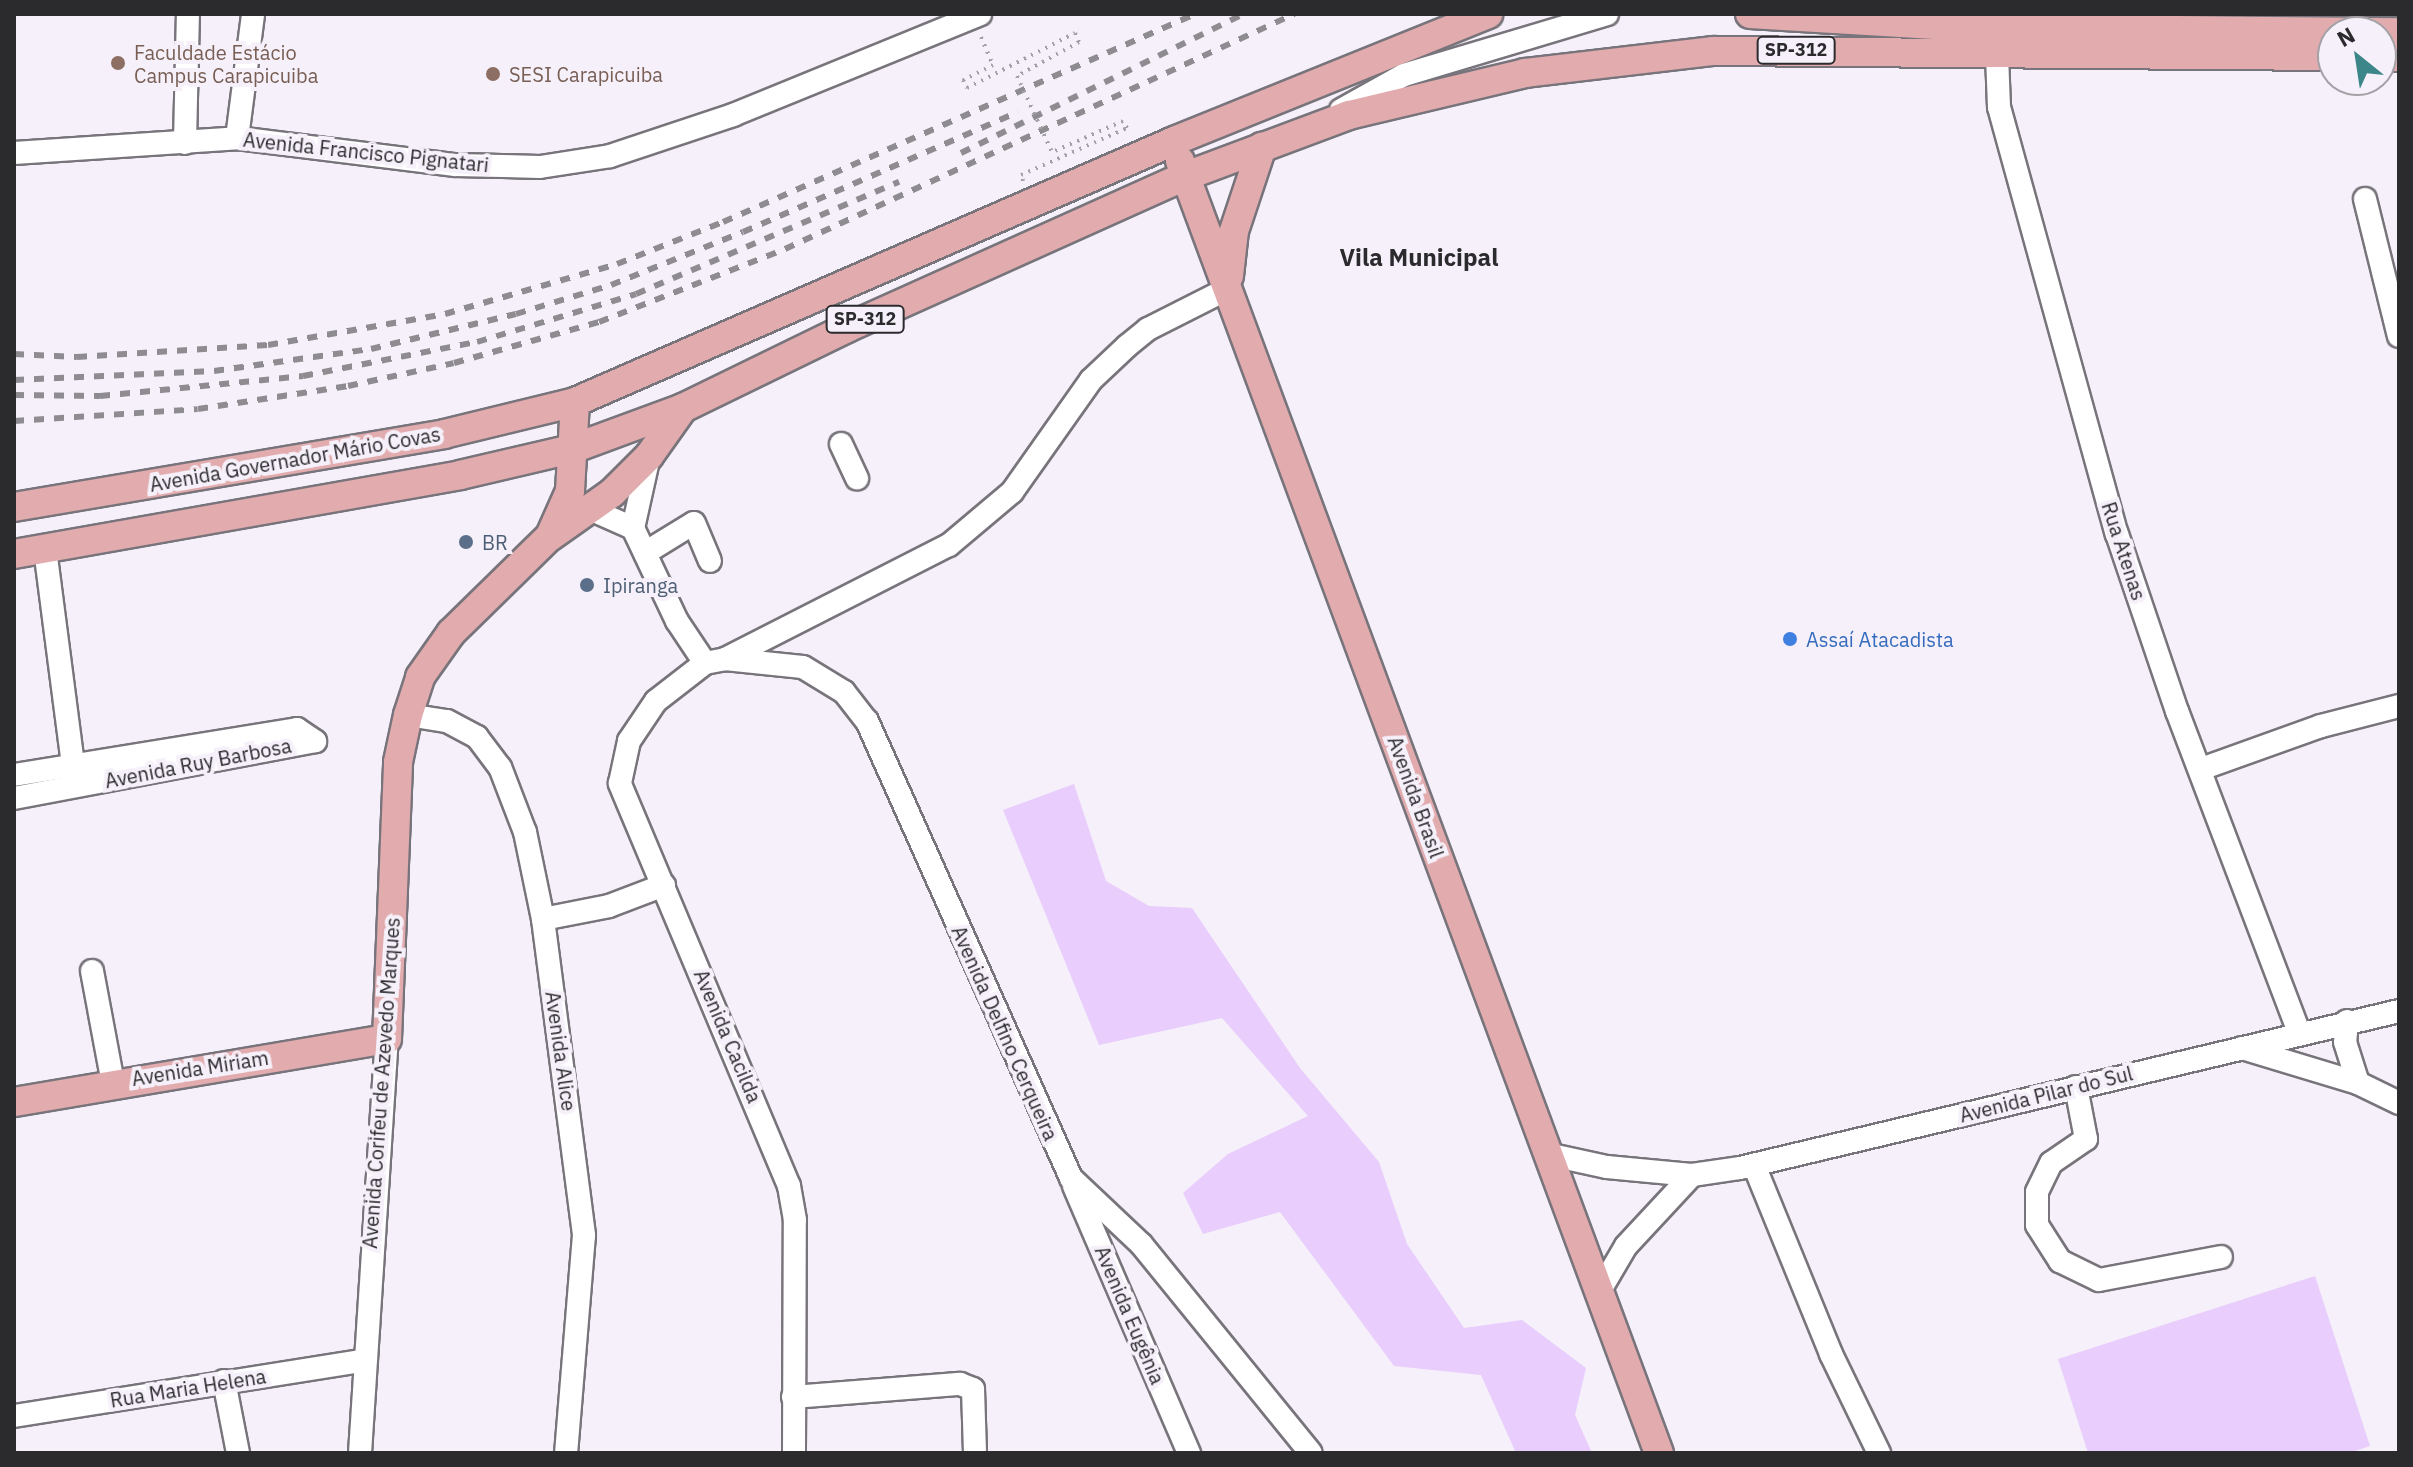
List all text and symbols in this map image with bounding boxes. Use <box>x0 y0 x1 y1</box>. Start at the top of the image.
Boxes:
north arrow <box>2317 16 2397 96</box>
text: N <box>2332 20 2360 53</box>
road number: SP-312 <box>1756 36 1836 64</box>
place label: Faculdade Estácio Campus Carapicuiba <box>134 40 318 87</box>
marker: Faculdade Estácio Campus Carapicuiba <box>109 54 127 72</box>
place label: SESI Carapicuiba <box>509 62 663 86</box>
marker: SESI Carapicuiba <box>484 65 502 83</box>
street label: Avenida Francisco Pignatari <box>242 127 490 177</box>
district label: Vila Municipal <box>1340 244 1498 272</box>
road number: SP-312 <box>825 305 905 333</box>
street label: Avenida Governador Mário Covas <box>148 422 442 496</box>
street label: Rua Atenas <box>2097 499 2151 603</box>
place label: BR <box>482 530 508 554</box>
marker: BR <box>457 533 475 551</box>
place label: Ipiranga <box>603 573 678 597</box>
marker: Ipiranga <box>578 576 596 594</box>
place label: Assaí Atacadista <box>1806 627 1954 651</box>
marker: Assaí Atacadista <box>1781 630 1799 648</box>
street label: Avenida Ruy Barbosa <box>103 733 293 793</box>
street label: Avenida Brasil <box>1383 733 1449 861</box>
street label: Avenida Corifeu de Azevedo Marques <box>357 917 405 1249</box>
street label: Avenida Delfino Cerqueira <box>947 922 1063 1144</box>
street label: Avenida Cacilda <box>689 966 767 1106</box>
street label: Avenida Alice <box>541 990 581 1112</box>
street label: Avenida Miriam <box>130 1045 270 1091</box>
street label: Avenida Pilar do Sul <box>1957 1061 2135 1127</box>
street label: Avenida Eugênia <box>1090 1242 1170 1388</box>
street label: Rua Maria Helena <box>108 1364 268 1412</box>

